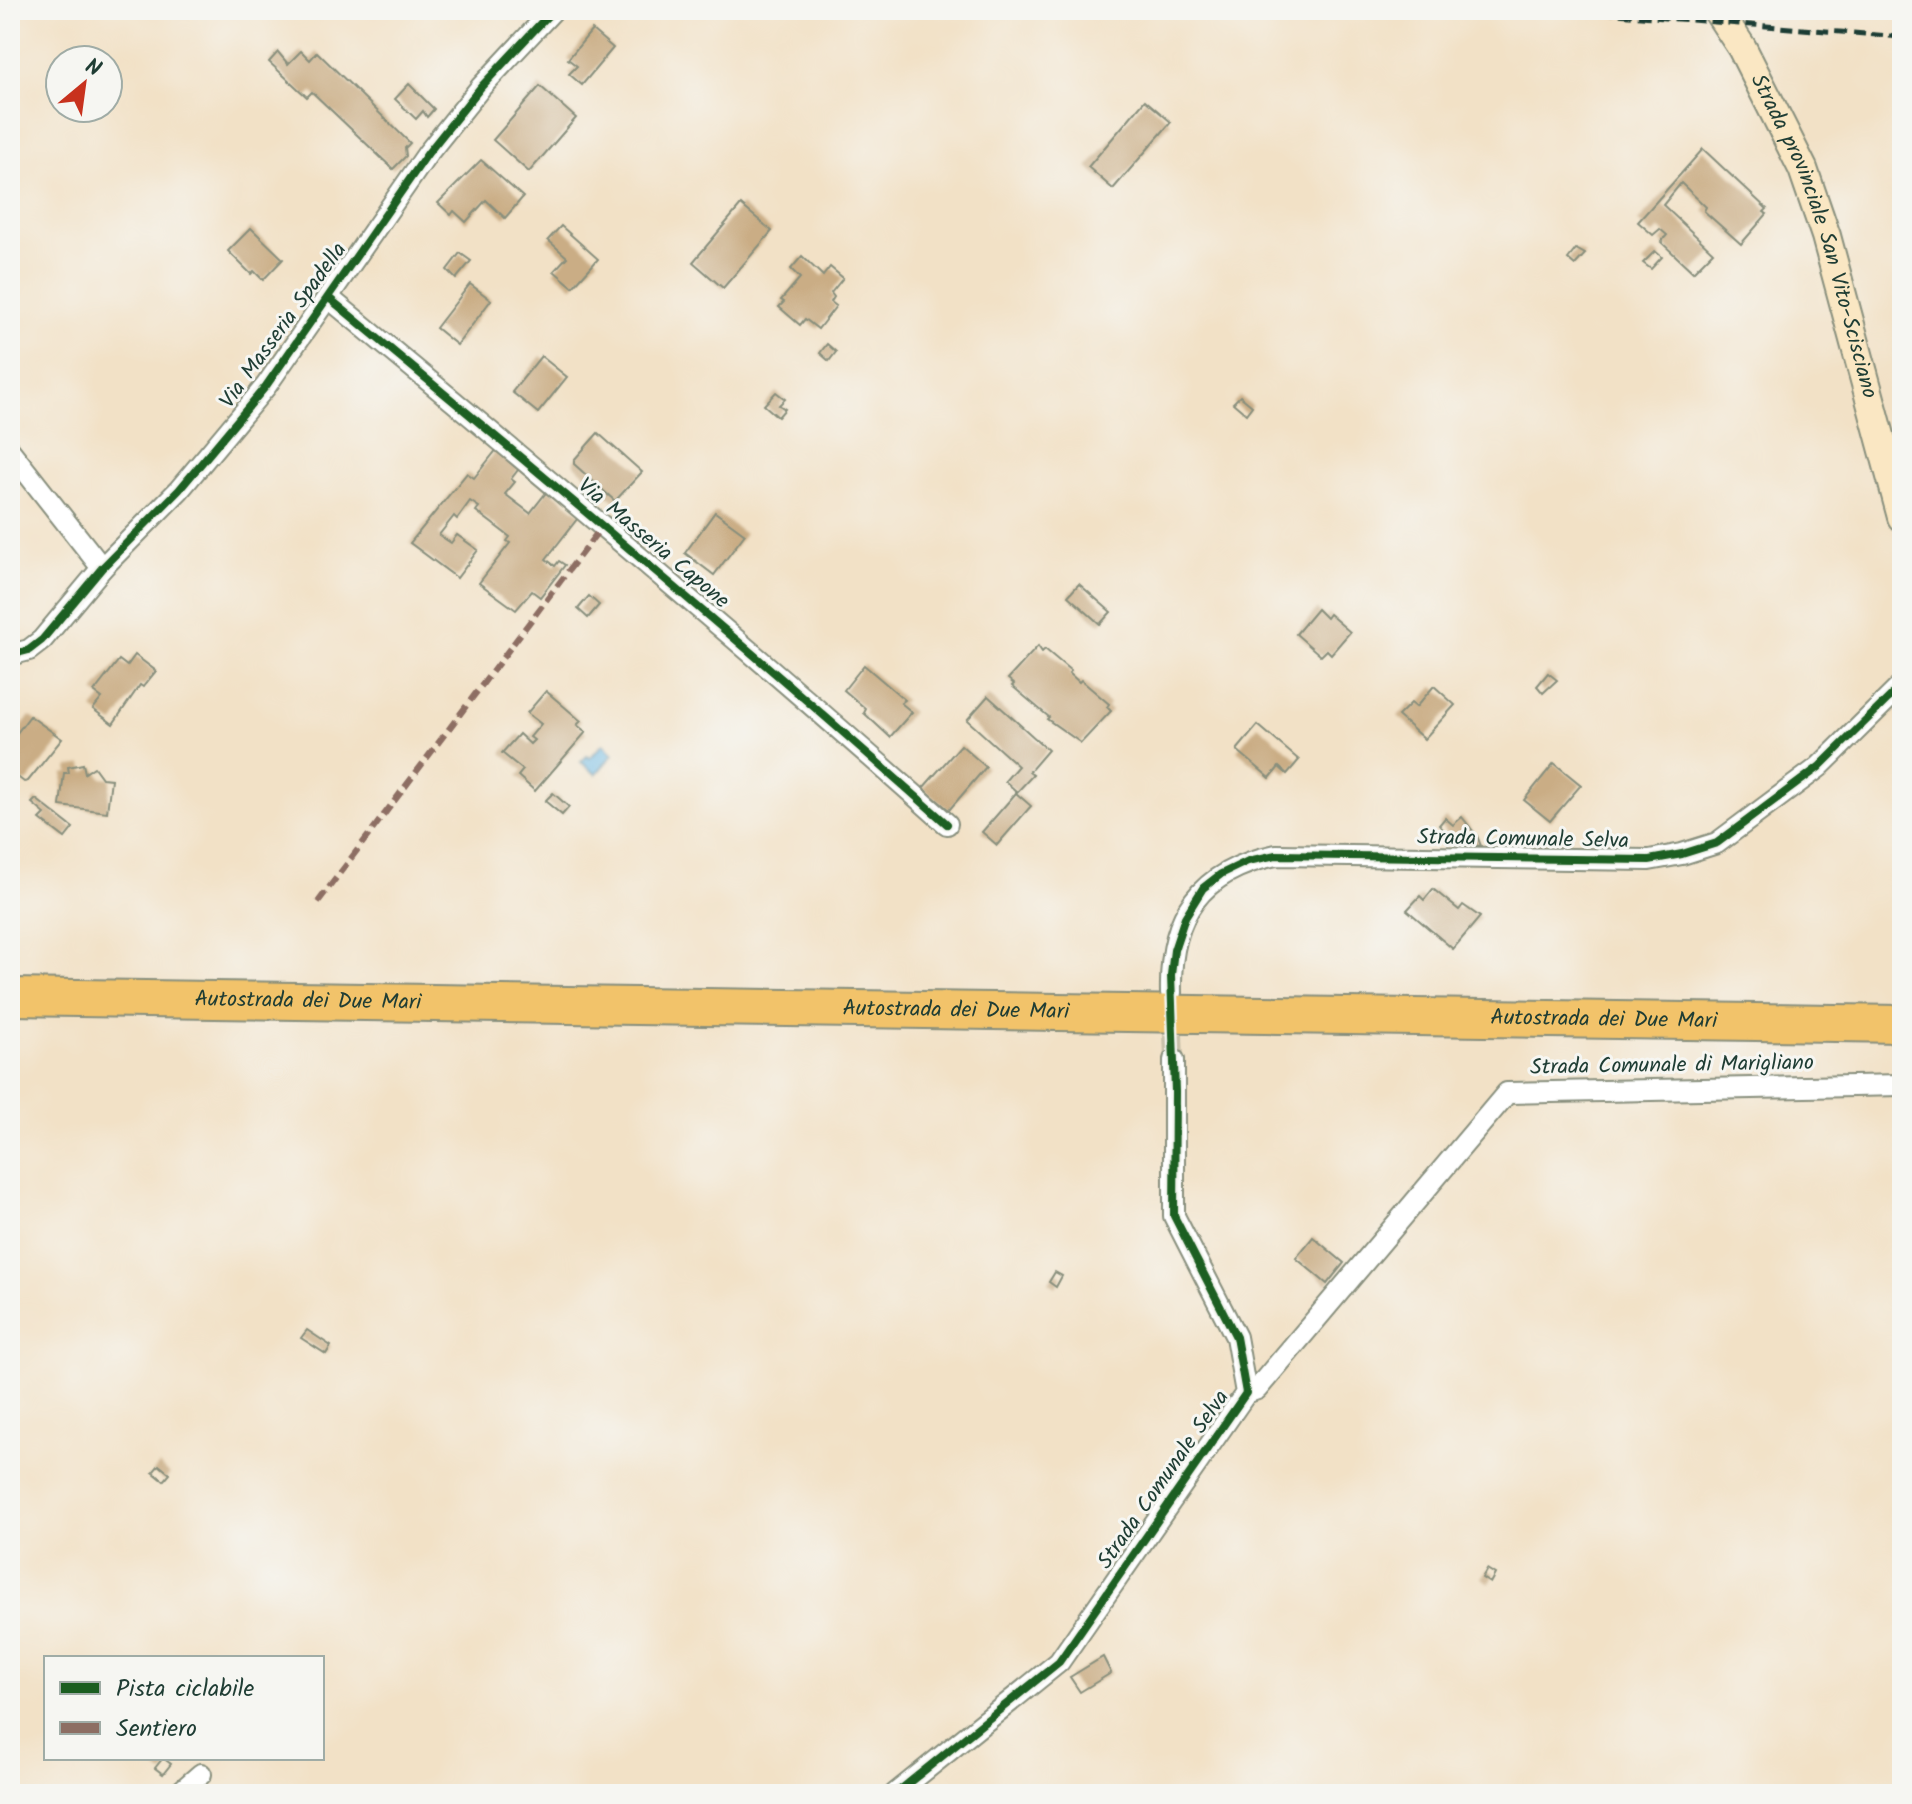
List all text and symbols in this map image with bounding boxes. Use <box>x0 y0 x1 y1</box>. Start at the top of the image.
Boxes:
north arrow <box>44 44 124 124</box>
text: N <box>78 50 107 87</box>
street label: Strada provinciale San Vito-Scisciano <box>1740 68 1887 402</box>
street label: Via Masseria Spadella <box>211 235 357 417</box>
street label: Via Masseria Capone <box>569 470 737 618</box>
street label: Strada Comunale Selva <box>1417 821 1629 859</box>
street label: Autostrada dei Due Mari <box>194 982 422 1020</box>
street label: Autostrada dei Due Mari <box>842 991 1070 1030</box>
street label: Autostrada dei Due Mari <box>1490 1001 1718 1039</box>
street label: Strada Comunale di Marigliano <box>1530 1046 1814 1086</box>
street label: Strada Comunale Selva <box>1089 1383 1239 1577</box>
legend <box>44 1656 324 1760</box>
text: Pista ciclabile <box>116 1670 255 1709</box>
text: Sentiero <box>116 1710 197 1749</box>

